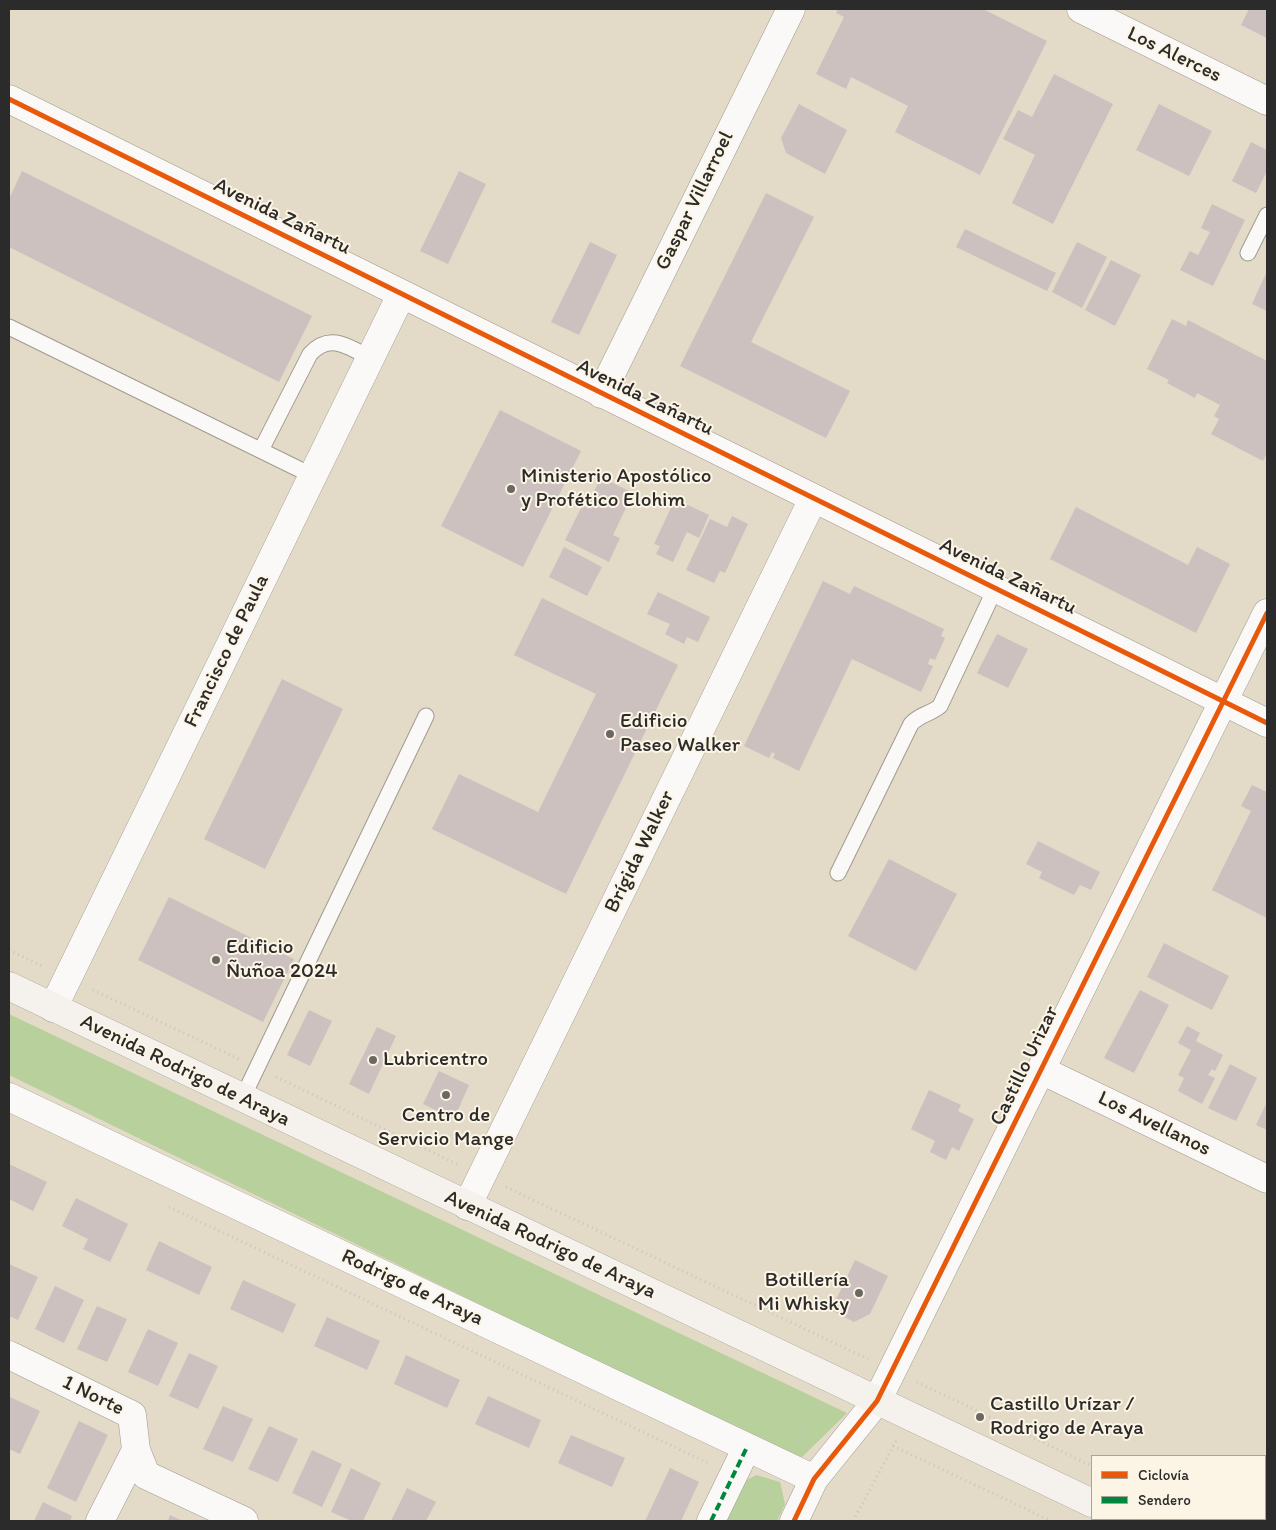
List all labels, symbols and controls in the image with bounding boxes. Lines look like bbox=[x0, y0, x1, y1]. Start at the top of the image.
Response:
street label: Los Alerces bbox=[1123, 21, 1225, 89]
street label: Gaspar Villarroel bbox=[650, 127, 740, 275]
street label: Avenida Zañartu bbox=[209, 173, 355, 261]
street label: Avenida Zañartu bbox=[572, 354, 718, 442]
place label: Ministerio Apostólico y Profético Elohim bbox=[521, 464, 711, 514]
marker: Ministerio Apostólico y Profético Elohim bbox=[505, 483, 517, 495]
street label: Avenida Zañartu bbox=[935, 533, 1081, 621]
street label: Francisco de Paula bbox=[179, 570, 275, 732]
place label: Edificio Paseo Walker bbox=[620, 709, 740, 759]
marker: Edificio Paseo Walker bbox=[604, 728, 616, 740]
street label: Brígida Walker bbox=[600, 787, 680, 917]
place label: Edificio Ñuñoa 2024 bbox=[226, 935, 338, 985]
marker: Edificio Ñuñoa 2024 bbox=[210, 954, 222, 966]
street label: Castillo Urizar bbox=[985, 1002, 1065, 1130]
street label: Avenida Rodrigo de Araya bbox=[76, 1009, 294, 1133]
place label: Lubricentro bbox=[383, 1047, 488, 1073]
marker: Lubricentro bbox=[367, 1054, 379, 1066]
street label: Los Avellanos bbox=[1093, 1086, 1215, 1162]
marker: Centro de Servicio Mange bbox=[440, 1089, 452, 1101]
place label: Centro de Servicio Mange bbox=[378, 1103, 514, 1153]
street label: Avenida Rodrigo de Araya bbox=[440, 1185, 660, 1305]
street label: Rodrigo de Araya bbox=[337, 1244, 487, 1332]
place label: Botillería Mi Whisky bbox=[758, 1268, 849, 1318]
marker: Botillería Mi Whisky bbox=[853, 1287, 865, 1299]
street label: 1 Norte bbox=[58, 1370, 128, 1422]
place label: Castillo Urízar / Rodrigo de Araya bbox=[990, 1392, 1143, 1442]
marker: Castillo Urízar / Rodrigo de Araya bbox=[974, 1411, 986, 1423]
legend bbox=[1091, 1455, 1266, 1520]
text: Ciclovía bbox=[1138, 1466, 1189, 1484]
text: Sendero bbox=[1138, 1491, 1191, 1509]

